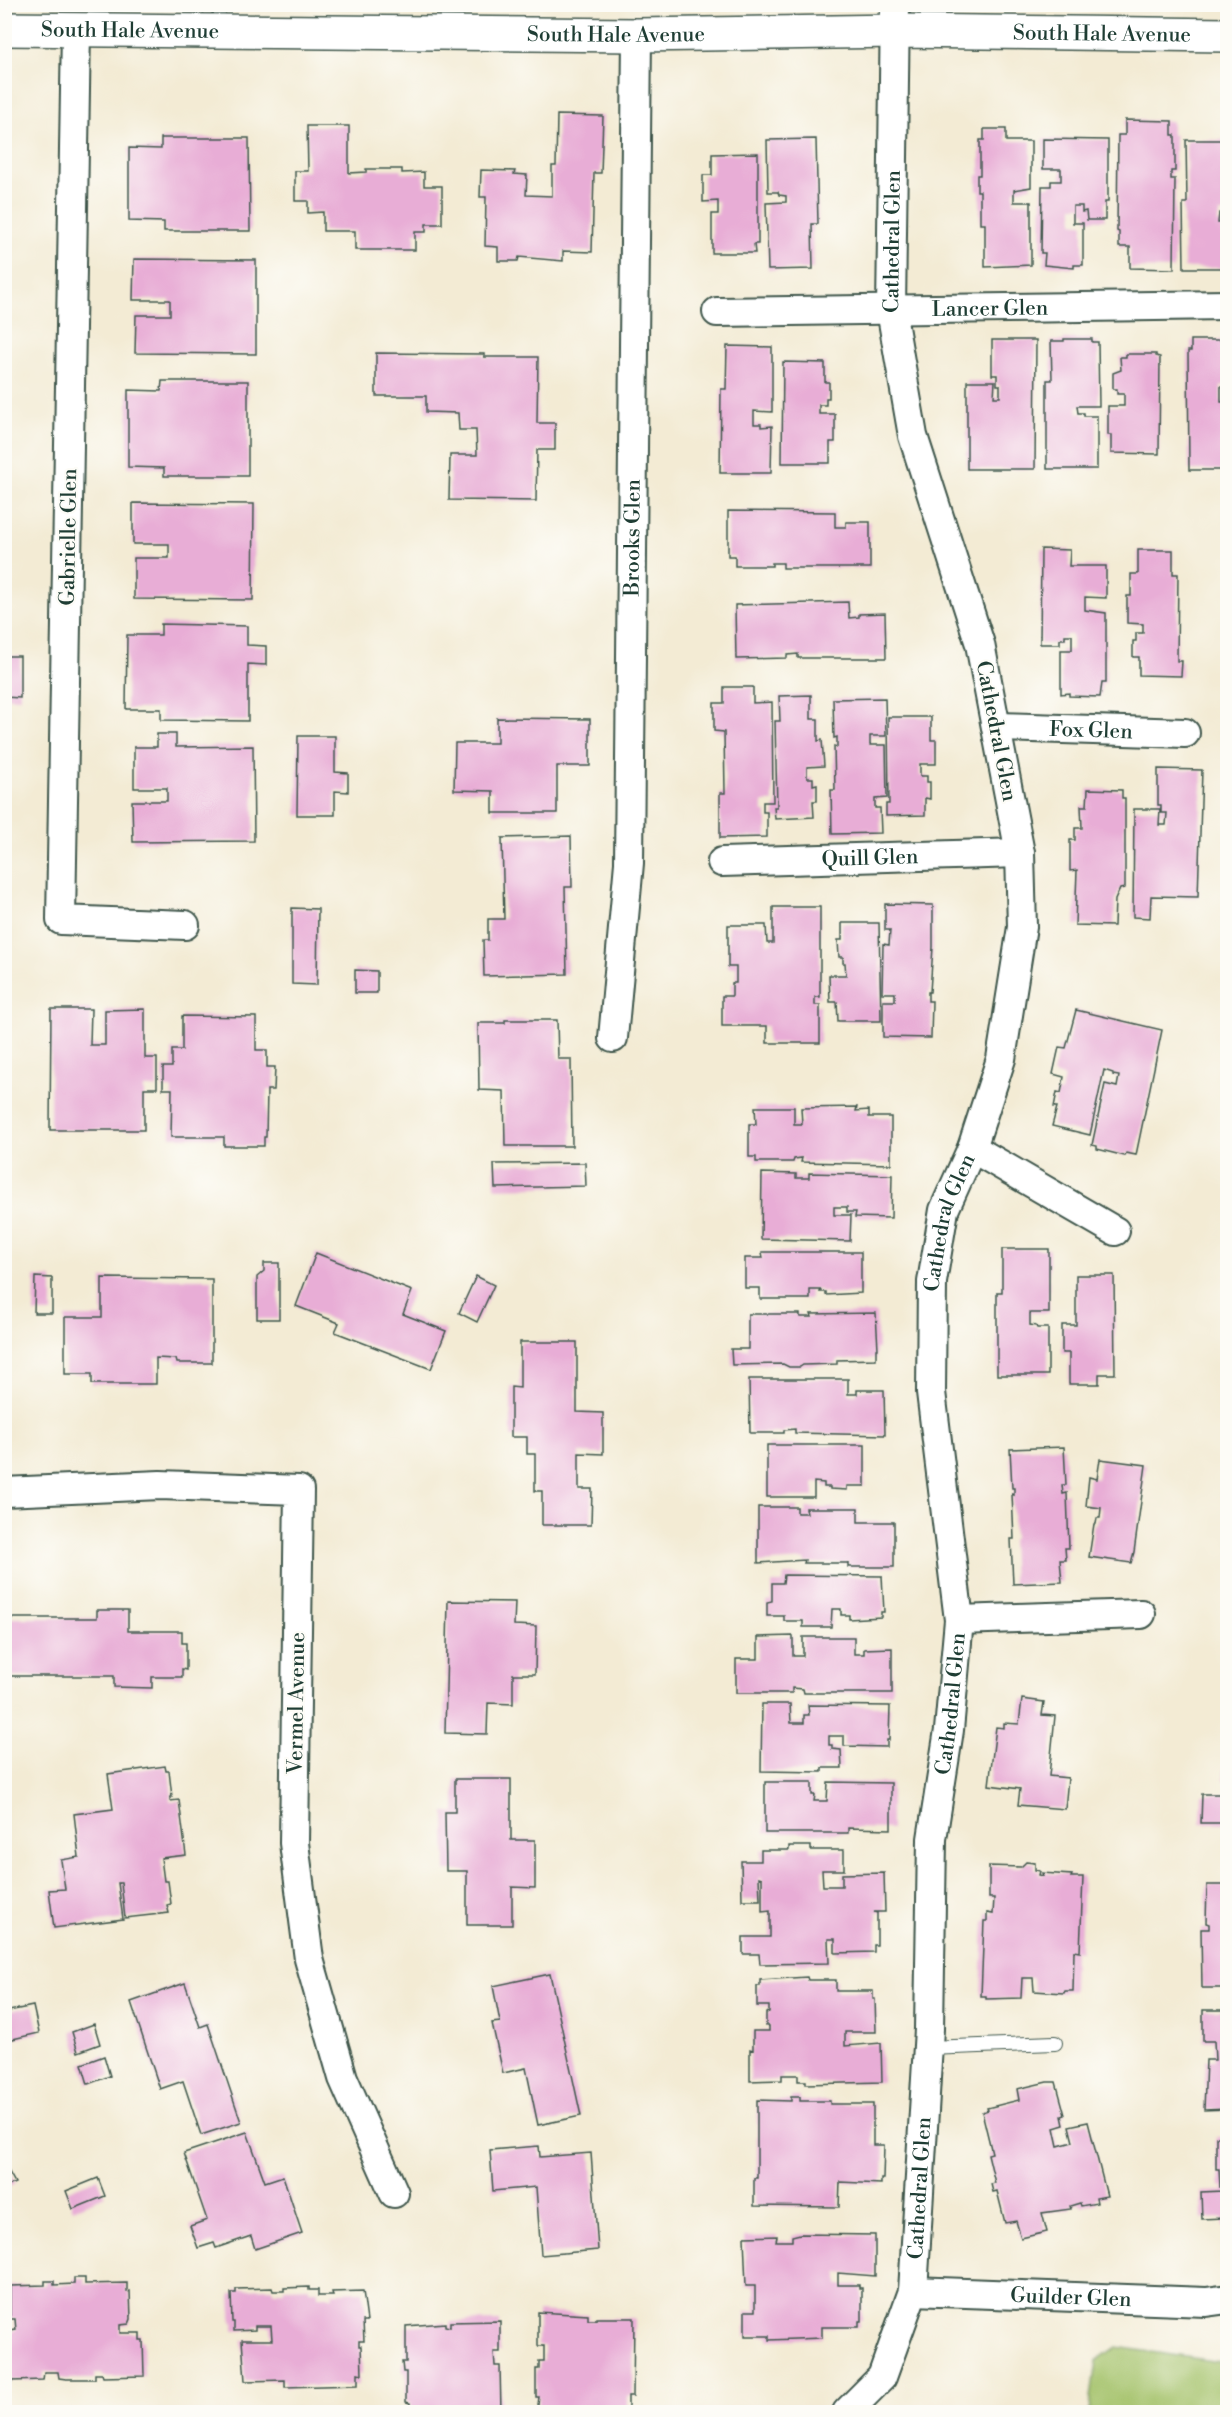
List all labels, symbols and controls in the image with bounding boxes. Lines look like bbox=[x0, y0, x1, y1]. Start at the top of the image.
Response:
street label: South Hale Avenue bbox=[41, 17, 219, 45]
street label: South Hale Avenue bbox=[1013, 20, 1191, 49]
street label: South Hale Avenue bbox=[527, 22, 705, 49]
street label: Cathedral Glen bbox=[879, 169, 907, 313]
street label: Lancer Glen bbox=[932, 295, 1049, 323]
street label: Gabrielle Glen bbox=[55, 468, 83, 606]
street label: Brooks Glen bbox=[620, 478, 647, 598]
street label: Cathedral Glen bbox=[970, 659, 1022, 804]
street label: Fox Glen bbox=[1049, 717, 1134, 745]
street label: Quill Glen bbox=[821, 844, 919, 873]
street label: Cathedral Glen bbox=[920, 1149, 982, 1291]
street label: Cathedral Glen bbox=[930, 1631, 972, 1777]
street label: Vermel Avenue bbox=[283, 1632, 311, 1775]
street label: Cathedral Glen bbox=[903, 2116, 938, 2260]
street label: Guilder Glen bbox=[1010, 2283, 1132, 2313]

